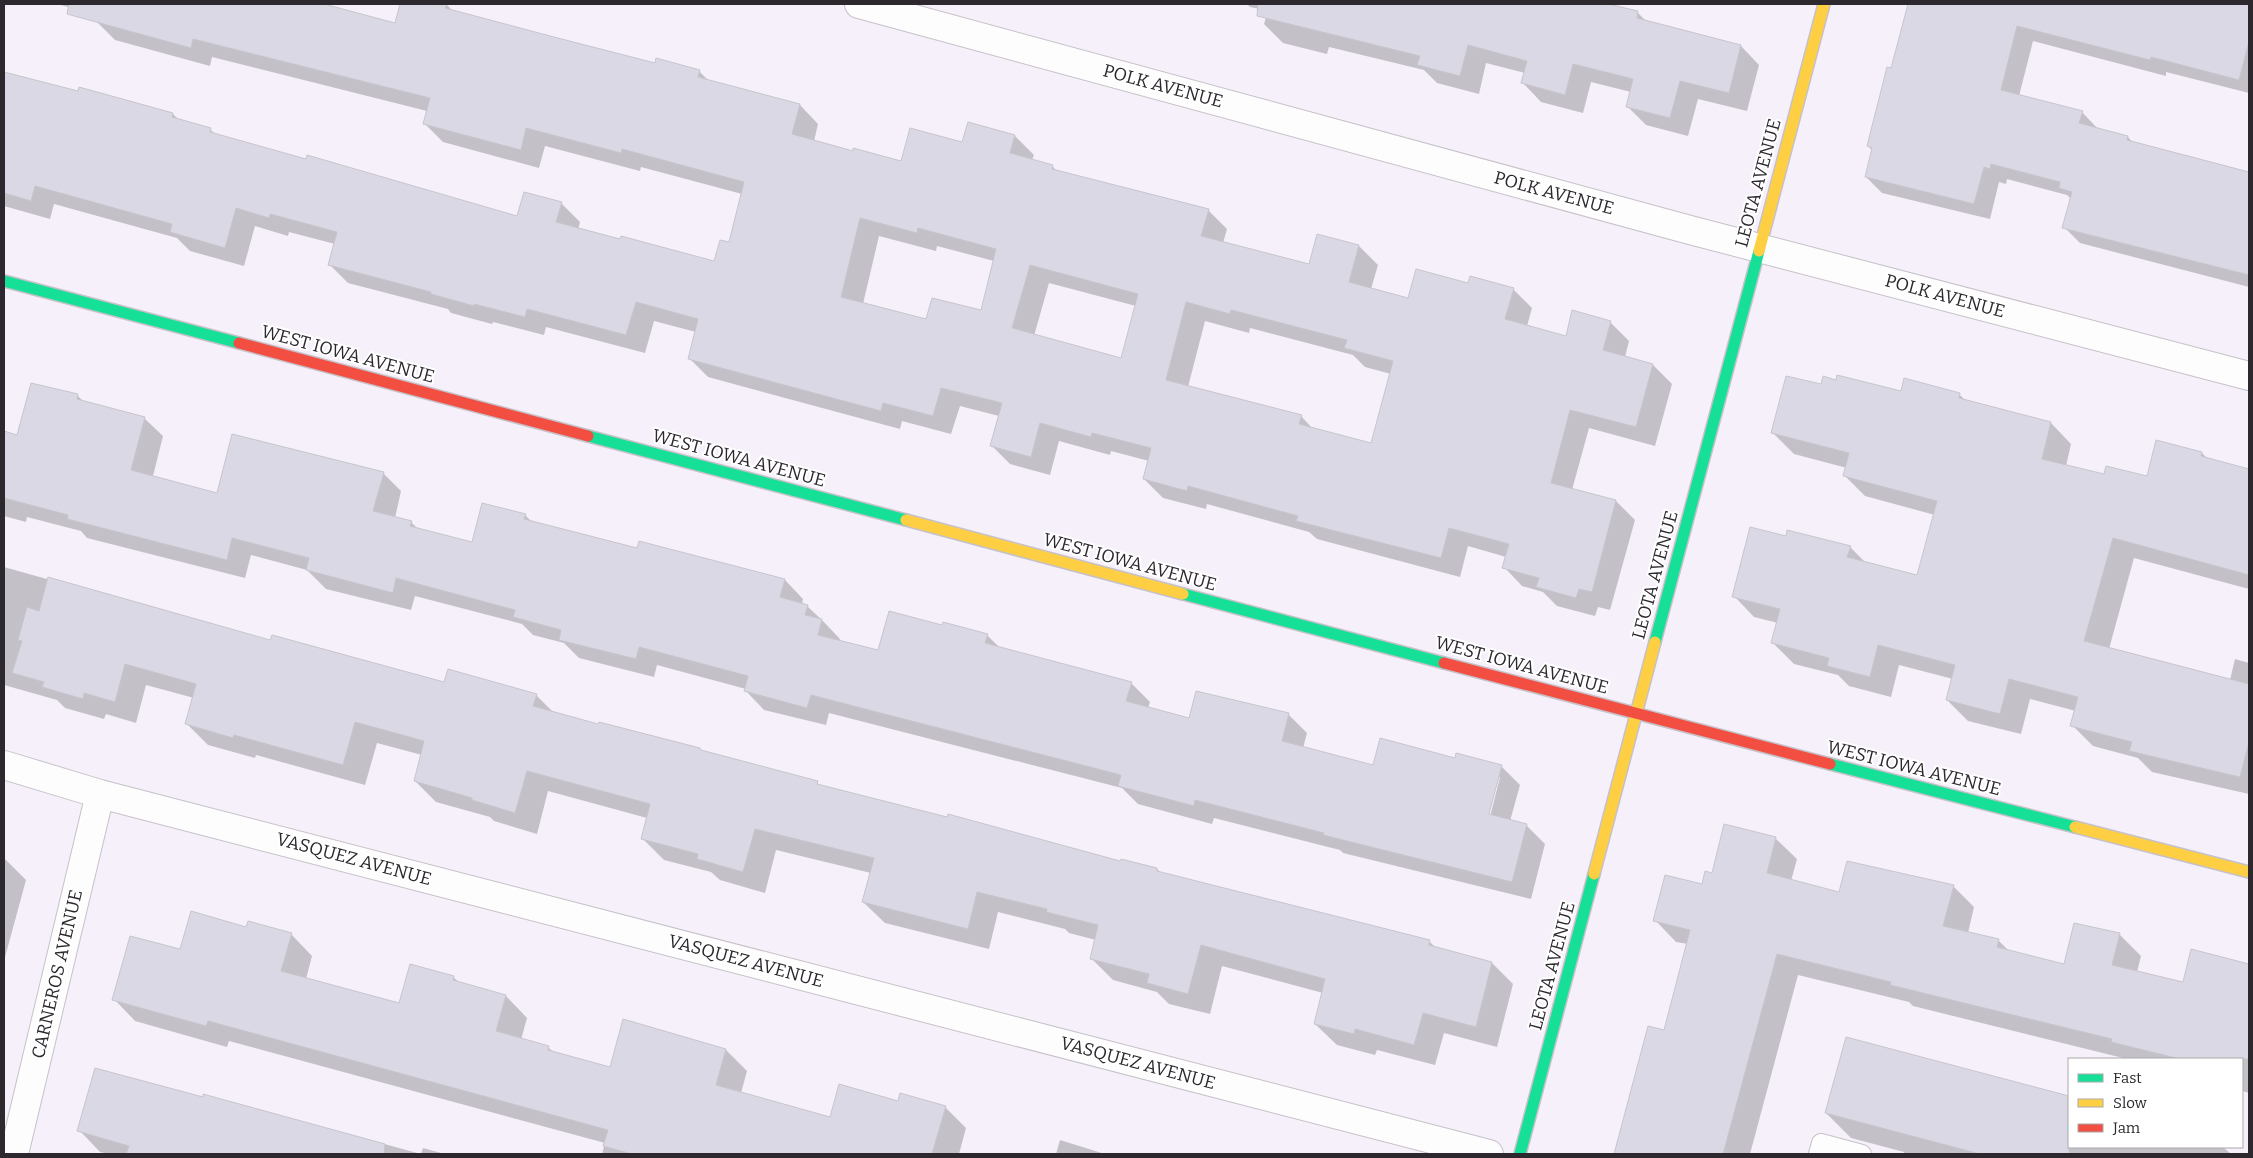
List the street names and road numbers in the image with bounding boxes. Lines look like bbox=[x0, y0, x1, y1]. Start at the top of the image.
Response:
street label: POLK AVENUE bbox=[1101, 59, 1225, 113]
street label: LEOTA AVENUE bbox=[1730, 116, 1786, 250]
street label: POLK AVENUE bbox=[1492, 166, 1616, 220]
street label: POLK AVENUE bbox=[1883, 269, 2007, 323]
street label: WEST IOWA AVENUE bbox=[259, 320, 437, 388]
street label: WEST IOWA AVENUE bbox=[650, 424, 828, 492]
street label: LEOTA AVENUE bbox=[1627, 508, 1683, 642]
street label: WEST IOWA AVENUE bbox=[1041, 528, 1219, 596]
street label: WEST IOWA AVENUE bbox=[1433, 631, 1611, 699]
street label: WEST IOWA AVENUE bbox=[1825, 736, 2003, 800]
street label: VASQUEZ AVENUE bbox=[274, 828, 434, 890]
street label: CARNEROS AVENUE bbox=[27, 887, 87, 1061]
street label: LEOTA AVENUE bbox=[1524, 899, 1580, 1033]
street label: VASQUEZ AVENUE bbox=[666, 930, 826, 992]
street label: VASQUEZ AVENUE bbox=[1058, 1032, 1218, 1094]

